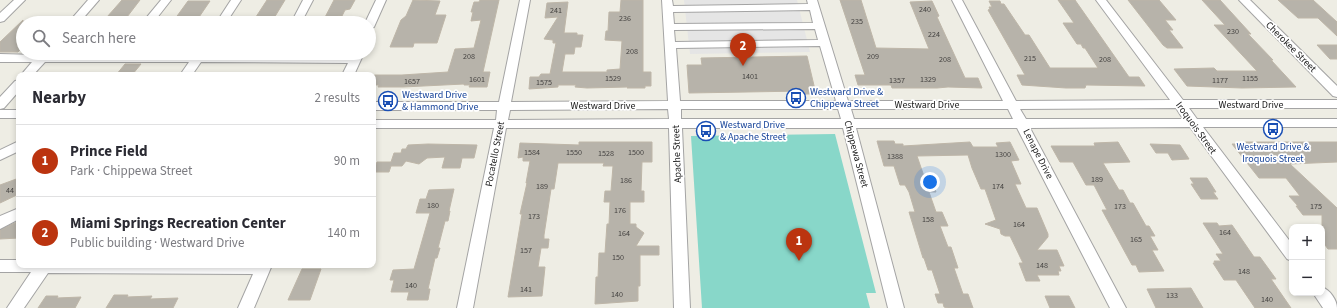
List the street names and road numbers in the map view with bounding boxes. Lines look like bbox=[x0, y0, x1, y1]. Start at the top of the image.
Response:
street label: Cherokee Street bbox=[1262, 18, 1320, 76]
street label: Westward Drive bbox=[895, 98, 959, 112]
street label: Westward Drive bbox=[1219, 98, 1283, 112]
street label: Westward Drive bbox=[571, 99, 635, 113]
street label: Iroquois Street bbox=[1172, 99, 1220, 158]
street label: Chippewa Street bbox=[840, 119, 872, 190]
street label: Pocatello Street bbox=[482, 120, 508, 188]
street label: Apache Street bbox=[669, 124, 685, 183]
street label: Lenape Drive bbox=[1019, 127, 1057, 181]

